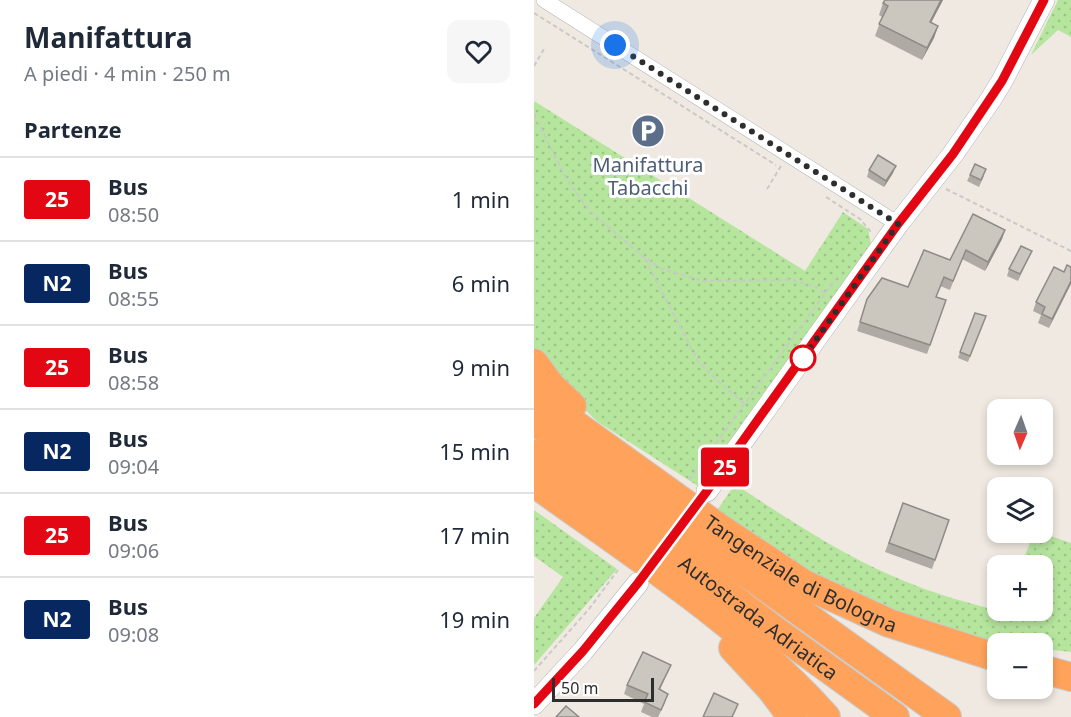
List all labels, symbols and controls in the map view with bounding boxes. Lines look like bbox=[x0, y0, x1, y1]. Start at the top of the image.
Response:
text: Manifattura bbox=[24, 18, 193, 56]
button: heart bbox=[447, 20, 510, 83]
your location bbox=[600, 30, 630, 60]
text: A piedi · 4 min · 250 m bbox=[24, 60, 231, 87]
parking icon: Manifattura Tabacchi bbox=[630, 113, 666, 149]
text: Partenze bbox=[24, 114, 122, 144]
place label: Manifattura Tabacchi bbox=[593, 151, 703, 201]
text: Bus bbox=[108, 171, 148, 201]
text: 1 min bbox=[452, 184, 510, 214]
text: 25 bbox=[45, 185, 69, 213]
text: 08:50 bbox=[108, 201, 159, 228]
text: Bus bbox=[108, 255, 148, 285]
text: 6 min bbox=[452, 268, 510, 298]
text: N2 bbox=[42, 269, 72, 297]
text: 08:55 bbox=[108, 285, 159, 312]
text: Bus bbox=[108, 339, 148, 369]
unlabelled marker bbox=[790, 345, 816, 371]
text: 9 min bbox=[452, 352, 510, 382]
text: 25 bbox=[45, 353, 69, 381]
text: 08:58 bbox=[108, 369, 159, 396]
north arrow bbox=[987, 399, 1053, 465]
map controls bbox=[987, 399, 1053, 699]
text: Bus bbox=[108, 423, 148, 453]
text: 15 min bbox=[439, 436, 510, 466]
text: N2 bbox=[42, 437, 72, 465]
line badge: 25 bbox=[698, 448, 752, 486]
text: 09:04 bbox=[108, 453, 159, 480]
text: 25 bbox=[713, 453, 737, 481]
button: layers bbox=[987, 477, 1053, 543]
text: Bus bbox=[108, 507, 148, 537]
street label: Tangenziale di Bologna bbox=[699, 508, 900, 638]
text: 17 min bbox=[439, 520, 510, 550]
text: 25 bbox=[45, 521, 69, 549]
text: 09:06 bbox=[108, 537, 159, 564]
street label: Autostrada Adriatica bbox=[674, 549, 844, 685]
button: + bbox=[987, 555, 1053, 621]
text: Bus bbox=[108, 591, 148, 621]
text: 19 min bbox=[439, 604, 510, 634]
text: N2 bbox=[42, 605, 72, 633]
text: 09:08 bbox=[108, 621, 159, 648]
button: − bbox=[987, 633, 1053, 699]
scale bar bbox=[552, 675, 654, 702]
text: 50 m bbox=[561, 677, 598, 699]

